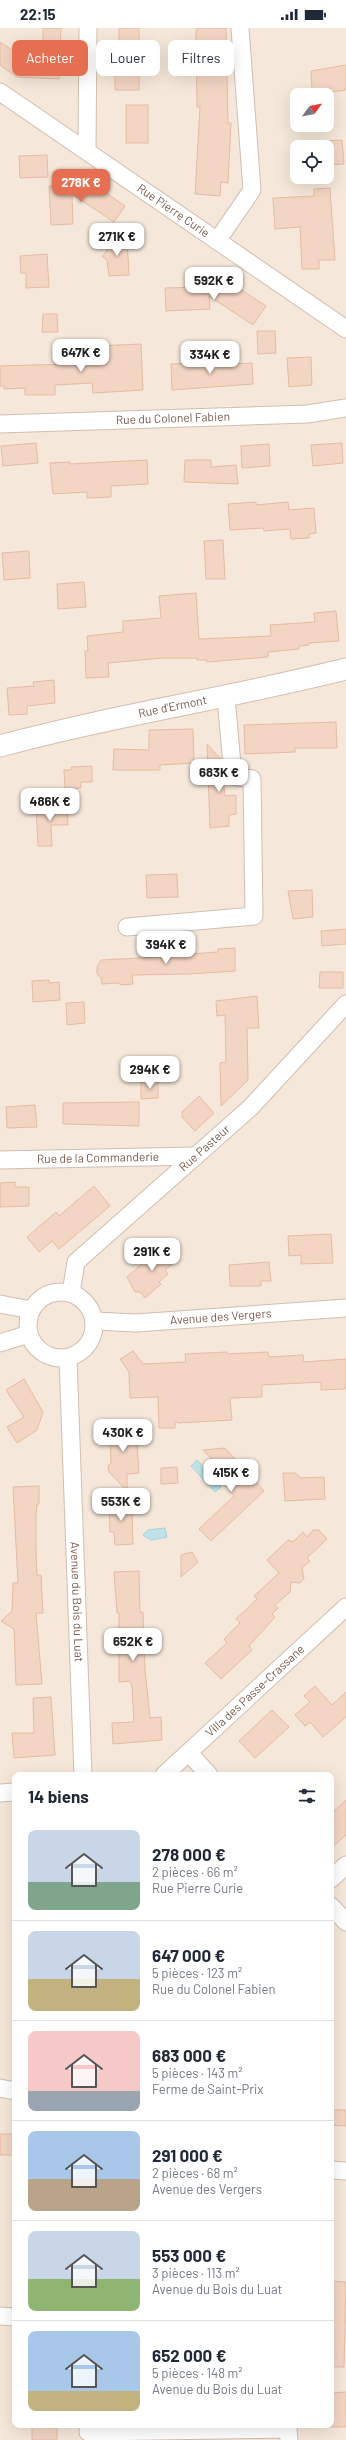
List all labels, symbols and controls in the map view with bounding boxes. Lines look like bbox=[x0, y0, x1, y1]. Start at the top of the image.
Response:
text: 22:15 bbox=[20, 5, 56, 23]
chip: Acheter bbox=[12, 40, 88, 76]
chip: Louer bbox=[96, 40, 160, 76]
chip: Filtres bbox=[168, 40, 234, 76]
north arrow bbox=[290, 88, 334, 132]
map controls bbox=[290, 88, 334, 184]
button: locate bbox=[290, 140, 334, 184]
pin: 278K € bbox=[48, 169, 114, 203]
text: 278K € bbox=[61, 174, 101, 190]
street label: Rue Pierre Curie bbox=[135, 180, 213, 239]
pin: 271K € bbox=[84, 223, 150, 257]
text: 271K € bbox=[98, 228, 136, 244]
pin: 592K € bbox=[181, 267, 247, 301]
text: 592K € bbox=[194, 272, 234, 288]
pin: 647K € bbox=[48, 339, 114, 373]
pin: 334K € bbox=[177, 341, 243, 375]
text: 647K € bbox=[61, 344, 101, 360]
text: 334K € bbox=[190, 346, 230, 362]
street label: Rue du Colonel Fabien bbox=[116, 409, 230, 426]
street label: Rue d'Ermont bbox=[137, 692, 208, 720]
pin: 683K € bbox=[186, 759, 252, 793]
text: 683K € bbox=[199, 764, 239, 780]
pin: 486K € bbox=[17, 788, 83, 822]
text: 486K € bbox=[30, 793, 70, 809]
pin: 394K € bbox=[133, 931, 199, 965]
text: 394K € bbox=[146, 936, 186, 952]
pin: 294K € bbox=[117, 1056, 183, 1090]
text: 294K € bbox=[129, 1061, 171, 1077]
street label: Rue Pasteur bbox=[176, 1121, 232, 1174]
street label: Rue de la Commanderie bbox=[37, 1149, 159, 1165]
pin: 291K € bbox=[119, 1238, 185, 1272]
text: 291K € bbox=[133, 1243, 171, 1259]
street label: Avenue des Vergers bbox=[169, 1305, 272, 1327]
pin: 430K € bbox=[90, 1419, 156, 1453]
text: 430K € bbox=[102, 1424, 144, 1440]
pin: 415K € bbox=[198, 1459, 264, 1493]
text: 415K € bbox=[212, 1464, 250, 1480]
pin: 553K € bbox=[88, 1488, 154, 1522]
text: 553K € bbox=[101, 1493, 141, 1509]
street label: Avenue du Bois du Luat bbox=[69, 1541, 87, 1662]
pin: 652K € bbox=[100, 1628, 166, 1662]
text: 652K € bbox=[113, 1633, 153, 1649]
street label: Villa des Passe-Crassane bbox=[202, 1641, 307, 1739]
icon: filters bbox=[296, 1785, 318, 1807]
text: 14 biens bbox=[28, 1786, 89, 1806]
text: 278 000 € bbox=[152, 1844, 226, 1864]
icon: home bbox=[60, 1846, 108, 1894]
text: 2 pièces · 66 m² bbox=[152, 1864, 238, 1880]
text: Rue Pierre Curie bbox=[152, 1880, 243, 1896]
text: 647 000 € bbox=[152, 1945, 225, 1965]
icon: home bbox=[60, 1947, 108, 1995]
text: 5 pièces · 123 m² bbox=[152, 1965, 242, 1981]
text: Rue du Colonel Fabien bbox=[152, 1981, 276, 1997]
text: 683 000 € bbox=[152, 2045, 226, 2065]
icon: home bbox=[60, 2047, 108, 2095]
text: 5 pièces · 143 m² bbox=[152, 2065, 242, 2081]
text: Ferme de Saint-Prix bbox=[152, 2081, 263, 2097]
text: 291 000 € bbox=[152, 2145, 223, 2165]
icon: home bbox=[60, 2147, 108, 2195]
text: 2 pièces · 68 m² bbox=[152, 2165, 238, 2181]
text: Avenue des Vergers bbox=[152, 2181, 262, 2197]
text: 553 000 € bbox=[152, 2245, 226, 2265]
icon: home bbox=[60, 2247, 108, 2295]
text: 3 pièces · 113 m² bbox=[152, 2265, 240, 2281]
text: Avenue du Bois du Luat bbox=[152, 2281, 282, 2297]
text: 652 000 € bbox=[152, 2345, 226, 2365]
icon: home bbox=[60, 2347, 108, 2395]
text: 5 pièces · 148 m² bbox=[152, 2365, 243, 2381]
text: Avenue du Bois du Luat bbox=[152, 2381, 282, 2397]

